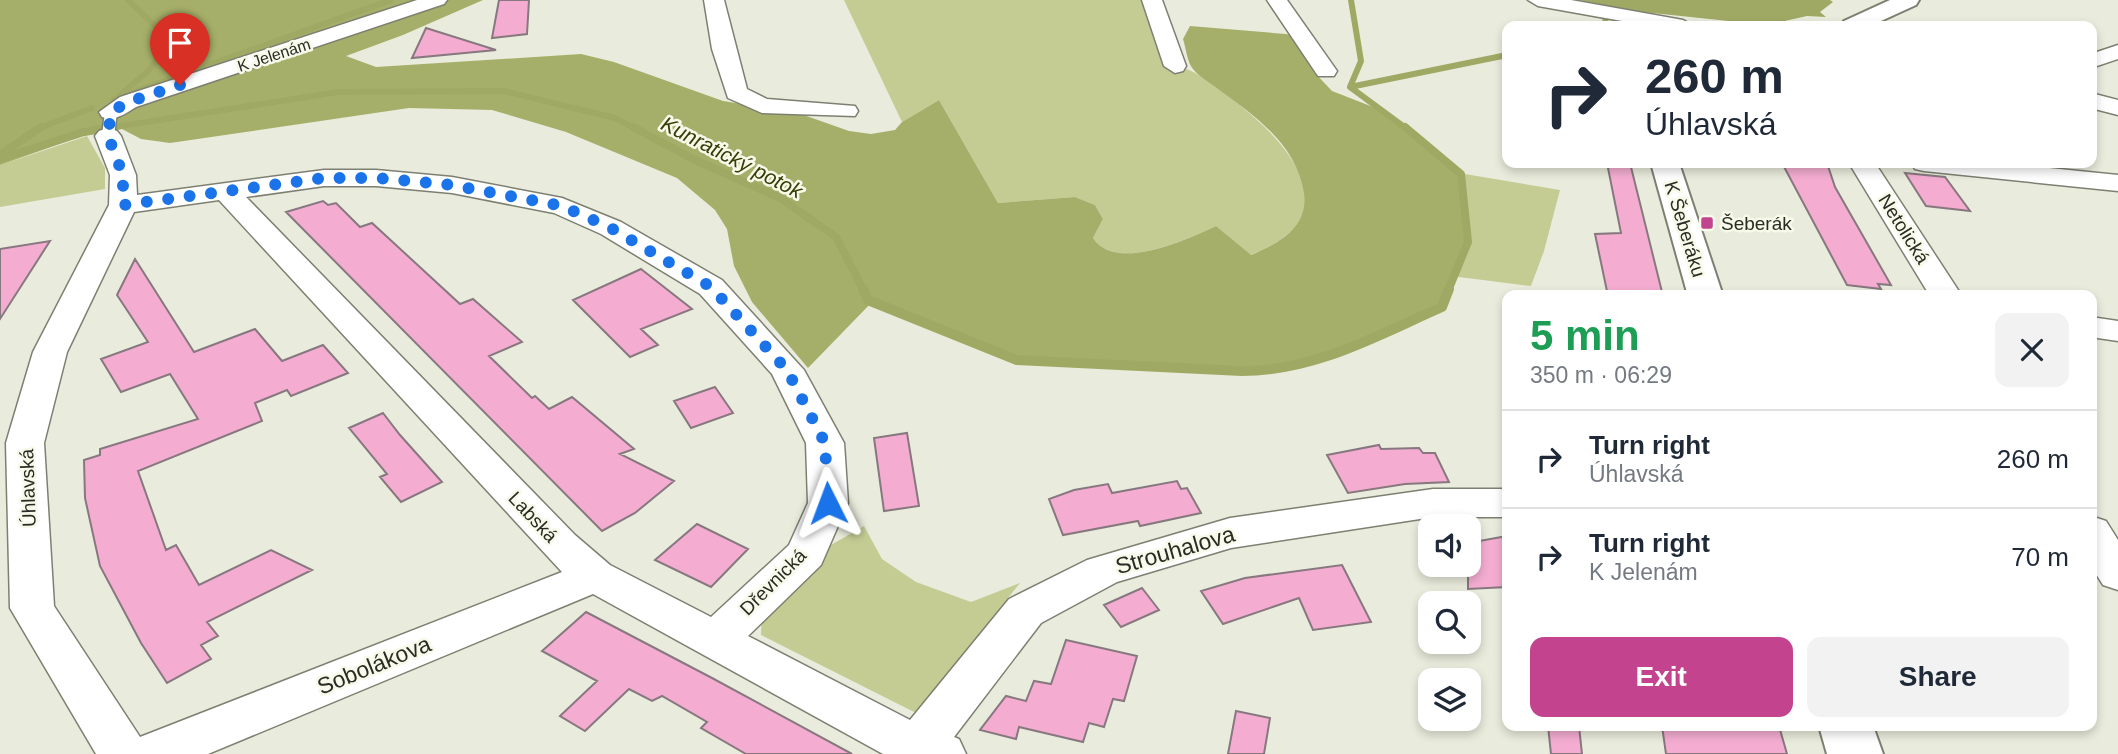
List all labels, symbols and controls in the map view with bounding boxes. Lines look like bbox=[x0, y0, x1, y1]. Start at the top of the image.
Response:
pin bbox=[150, 13, 210, 85]
icon: arrive bbox=[161, 24, 199, 62]
street label: K Jelenám bbox=[235, 35, 313, 75]
icon: right bbox=[1530, 49, 1621, 140]
text: 260 m bbox=[1645, 49, 1784, 103]
text: Úhlavská bbox=[1645, 106, 1777, 142]
water label: Kunratický potok bbox=[658, 112, 808, 203]
street label: K Šeberáku bbox=[1660, 178, 1710, 280]
street label: Netolická bbox=[1874, 190, 1934, 268]
place label: Šeberák bbox=[1721, 213, 1792, 234]
marker: Šeberák bbox=[1699, 215, 1715, 231]
text: 5 min bbox=[1530, 312, 1640, 359]
button: close bbox=[1995, 313, 2069, 387]
text: 350 m · 06:29 bbox=[1530, 362, 1672, 388]
text: Turn right bbox=[1589, 430, 1710, 460]
icon: right bbox=[1530, 440, 1568, 478]
text: 260 m bbox=[1997, 444, 2069, 474]
street label: Úhlavská bbox=[16, 448, 40, 527]
text: Úhlavská bbox=[1589, 461, 1684, 487]
position arrow bbox=[791, 466, 865, 540]
street label: Labská bbox=[504, 487, 562, 547]
map controls bbox=[1418, 514, 1481, 731]
button: sound bbox=[1418, 514, 1481, 577]
street label: Strouhalova bbox=[1112, 521, 1238, 579]
text: Turn right bbox=[1589, 528, 1710, 558]
icon: right bbox=[1530, 538, 1568, 576]
text: 70 m bbox=[2011, 542, 2069, 572]
street label: Dřevnická bbox=[736, 544, 811, 619]
text: K Jelenám bbox=[1589, 559, 1698, 585]
button: search bbox=[1418, 591, 1481, 654]
street label: Sobolákova bbox=[313, 630, 435, 700]
button: Exit bbox=[1530, 637, 1793, 717]
button: Share bbox=[1807, 637, 2069, 717]
button: layers bbox=[1418, 668, 1481, 731]

